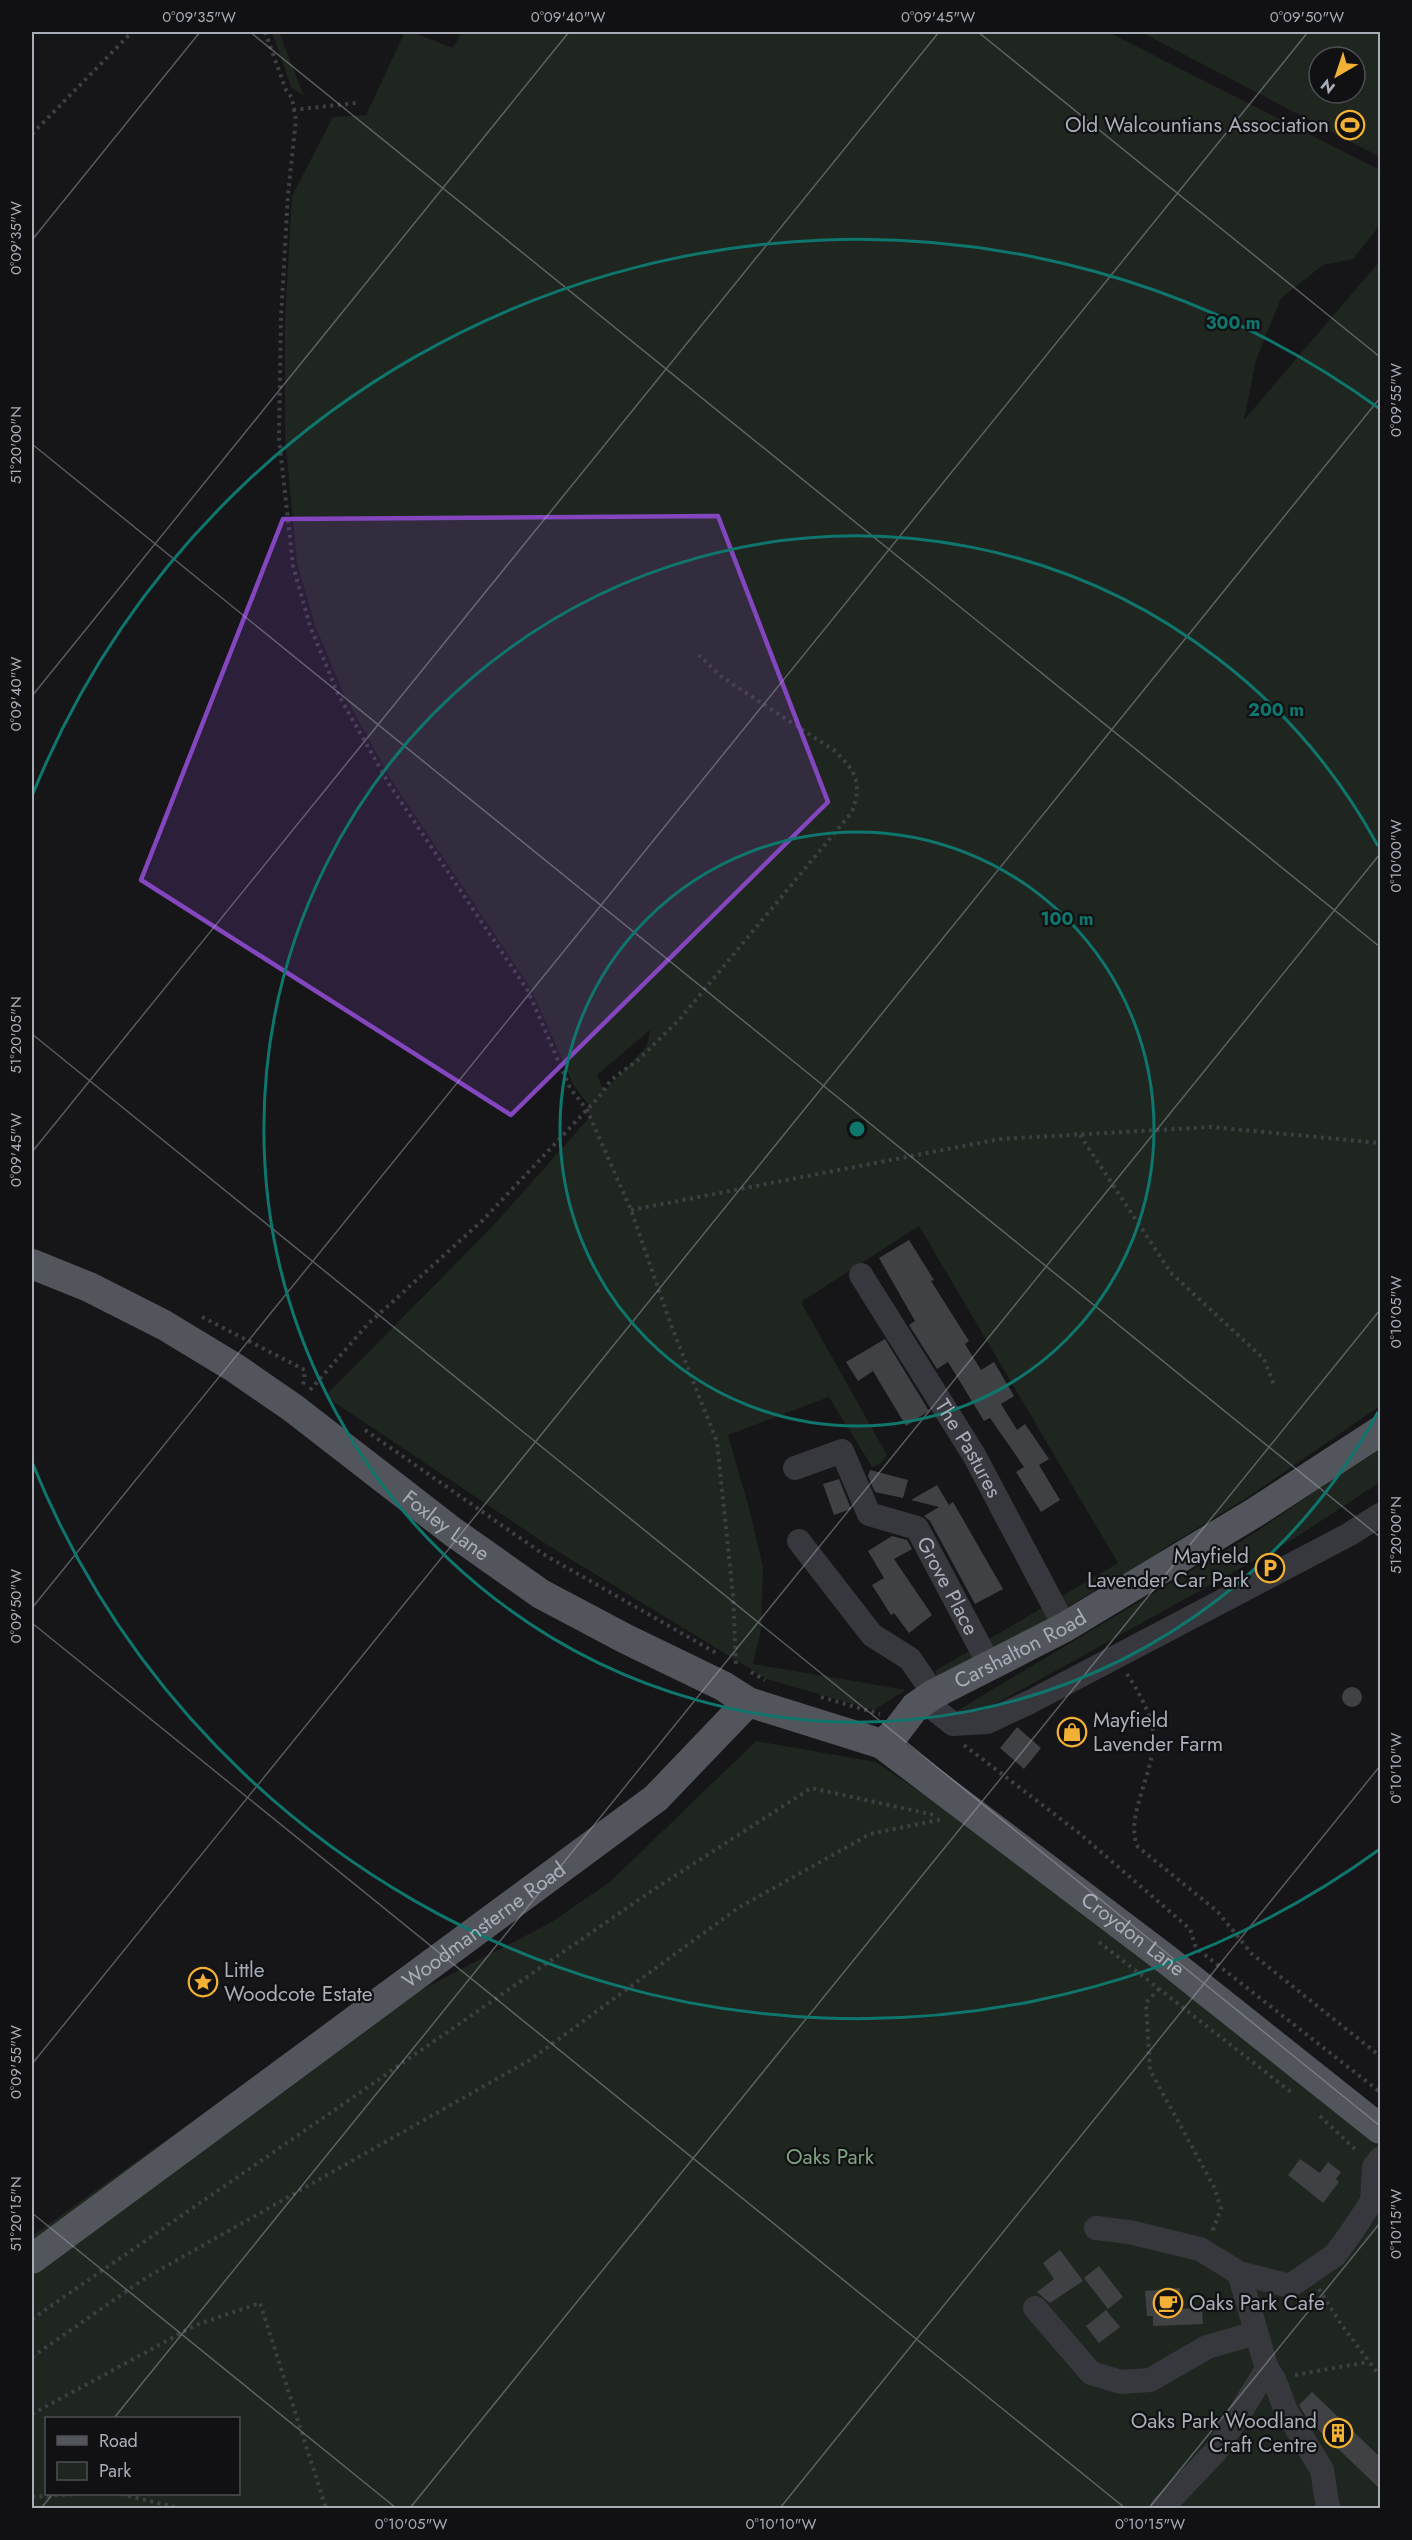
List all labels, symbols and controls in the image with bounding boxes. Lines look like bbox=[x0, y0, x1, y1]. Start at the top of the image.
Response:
text: 0°09'35"W bbox=[162, 6, 236, 28]
text: 0°09'40"W bbox=[531, 6, 605, 28]
text: 0°09'45"W bbox=[901, 6, 975, 28]
text: 0°09'50"W bbox=[1270, 6, 1344, 28]
north arrow bbox=[1307, 45, 1367, 105]
text: N bbox=[1316, 73, 1340, 99]
sports icon: Old Walcountians Association bbox=[1334, 109, 1366, 141]
place label: Old Walcountians Association bbox=[1065, 110, 1329, 140]
text: 0°09'35"W bbox=[5, 201, 27, 275]
text: 300 m bbox=[1205, 310, 1261, 336]
text: 0°09'55"W bbox=[1385, 363, 1407, 437]
text: 51°20'00"N bbox=[5, 406, 27, 484]
text: 0°09'40"W bbox=[5, 657, 27, 731]
text: 200 m bbox=[1248, 697, 1304, 723]
text: 0°10'00"W bbox=[1385, 819, 1407, 893]
text: 100 m bbox=[1040, 906, 1094, 932]
text: 51°20'05"N bbox=[5, 996, 27, 1074]
text: 0°09'45"W bbox=[5, 1113, 27, 1187]
centre of rings bbox=[847, 1119, 867, 1139]
text: 0°10'05"W bbox=[1385, 1276, 1407, 1348]
street label: The Pastures bbox=[928, 1393, 1009, 1503]
street label: Foxley Lane bbox=[396, 1483, 496, 1568]
text: 51°20'00"N bbox=[1385, 1496, 1407, 1574]
street label: Grove Place bbox=[909, 1531, 986, 1641]
place label: Mayfield Lavender Car Park bbox=[1087, 1541, 1250, 1595]
parking icon: Mayfield Lavender Car Park bbox=[1254, 1552, 1286, 1584]
text: 0°09'50"W bbox=[5, 1569, 27, 1643]
street label: Carshalton Road bbox=[949, 1602, 1092, 1696]
place label: Mayfield Lavender Farm bbox=[1093, 1705, 1223, 1759]
shop icon: Mayfield Lavender Farm bbox=[1056, 1716, 1088, 1748]
text: 0°10'10"W bbox=[1385, 1732, 1407, 1803]
street label: Woodmansterne Road bbox=[396, 1855, 572, 1996]
street label: Croydon Lane bbox=[1075, 1885, 1192, 1984]
place label: Little Woodcote Estate bbox=[224, 1955, 373, 2009]
place icon: Little Woodcote Estate bbox=[187, 1966, 219, 1998]
text: 0°09'55"W bbox=[5, 2025, 27, 2099]
park label: Oaks Park bbox=[786, 2142, 875, 2172]
text: 51°20'15"N bbox=[5, 2176, 27, 2252]
text: 0°10'15"W bbox=[1385, 2189, 1407, 2259]
cafe icon: Oaks Park Cafe bbox=[1152, 2287, 1184, 2319]
place label: Oaks Park Cafe bbox=[1189, 2288, 1325, 2318]
place label: Oaks Park Woodland Craft Centre bbox=[1131, 2406, 1317, 2460]
legend bbox=[45, 2417, 240, 2495]
building icon: Oaks Park Woodland Craft Centre bbox=[1322, 2417, 1354, 2449]
text: Road bbox=[99, 2428, 138, 2454]
text: Park bbox=[99, 2458, 131, 2484]
text: 0°10'05"W bbox=[375, 2513, 447, 2535]
text: 0°10'10"W bbox=[746, 2513, 817, 2535]
text: 0°10'15"W bbox=[1115, 2513, 1185, 2535]

